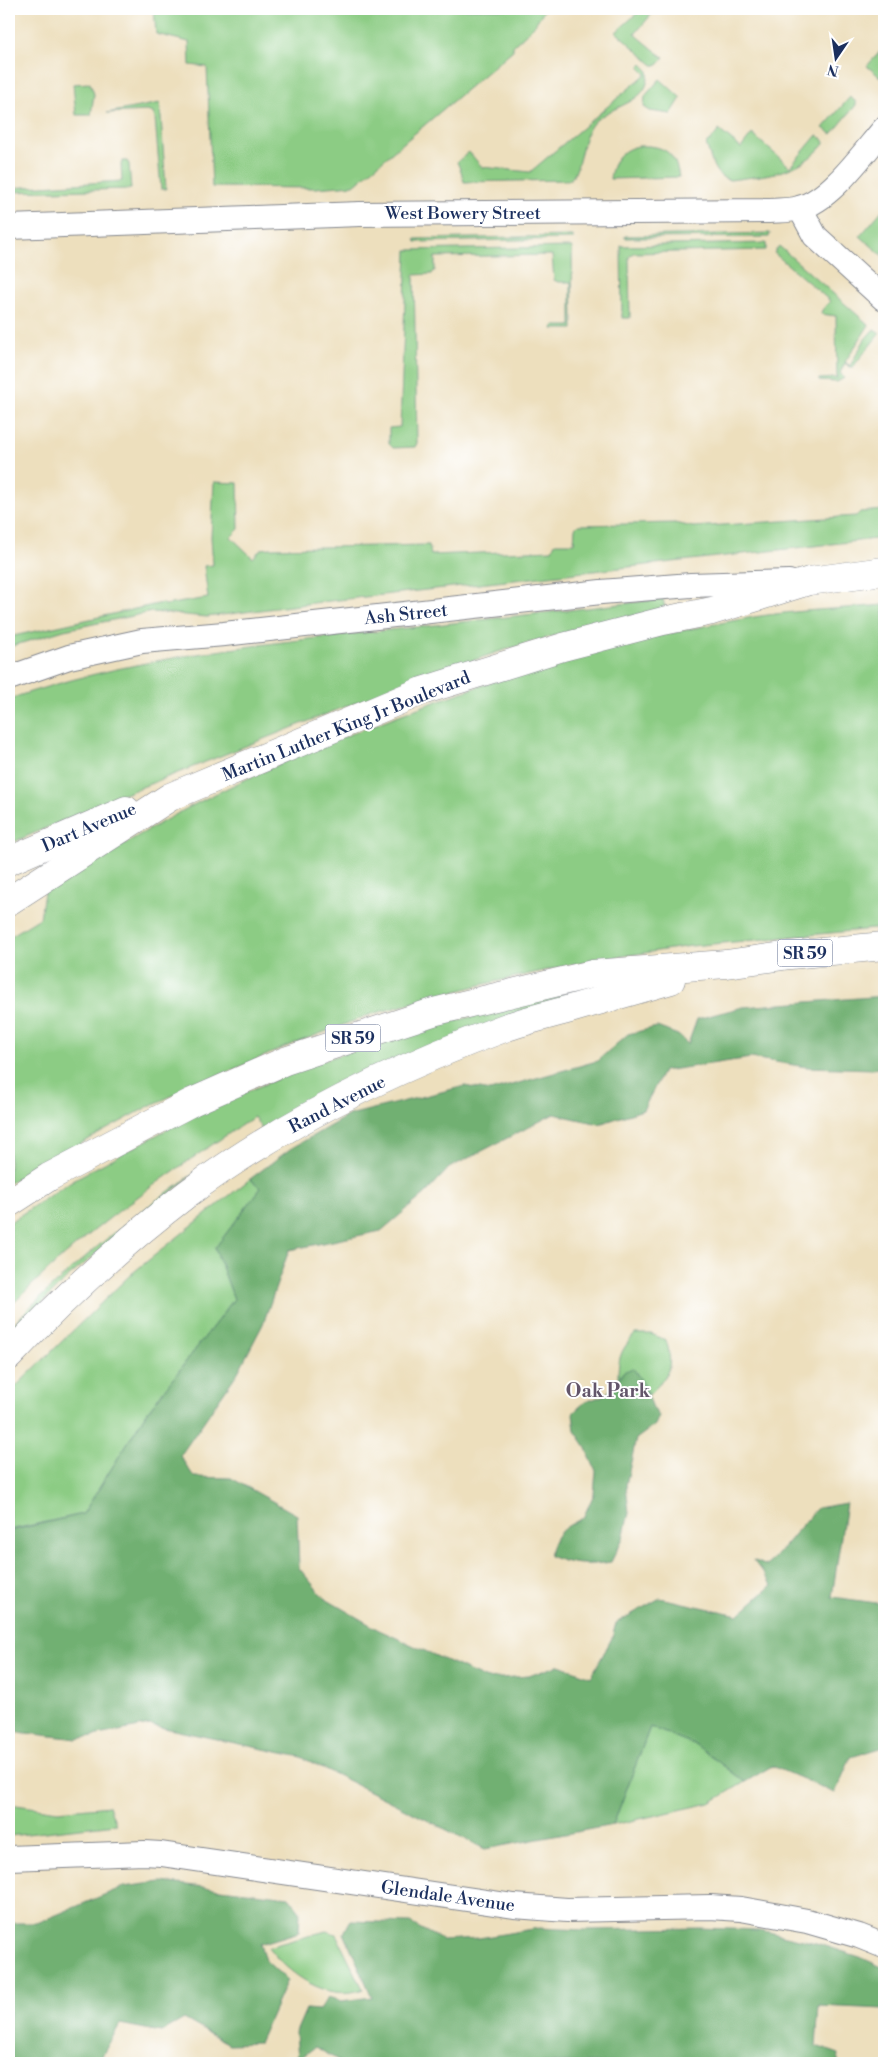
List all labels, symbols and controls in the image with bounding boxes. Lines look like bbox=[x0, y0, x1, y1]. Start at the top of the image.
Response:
north arrow bbox=[810, 32, 860, 82]
text: N bbox=[826, 60, 841, 80]
street label: West Bowery Street bbox=[384, 202, 542, 225]
street label: Ash Street bbox=[362, 599, 449, 630]
street label: Martin Luther King Jr Boulevard bbox=[219, 666, 474, 787]
street label: Dart Avenue bbox=[38, 797, 140, 858]
road number: SR 59 bbox=[778, 940, 832, 966]
road number: SR 59 bbox=[326, 1024, 380, 1052]
street label: Rand Avenue bbox=[285, 1070, 390, 1139]
district label: Oak Park bbox=[566, 1379, 650, 1403]
street label: Glendale Avenue bbox=[379, 1876, 516, 1917]

